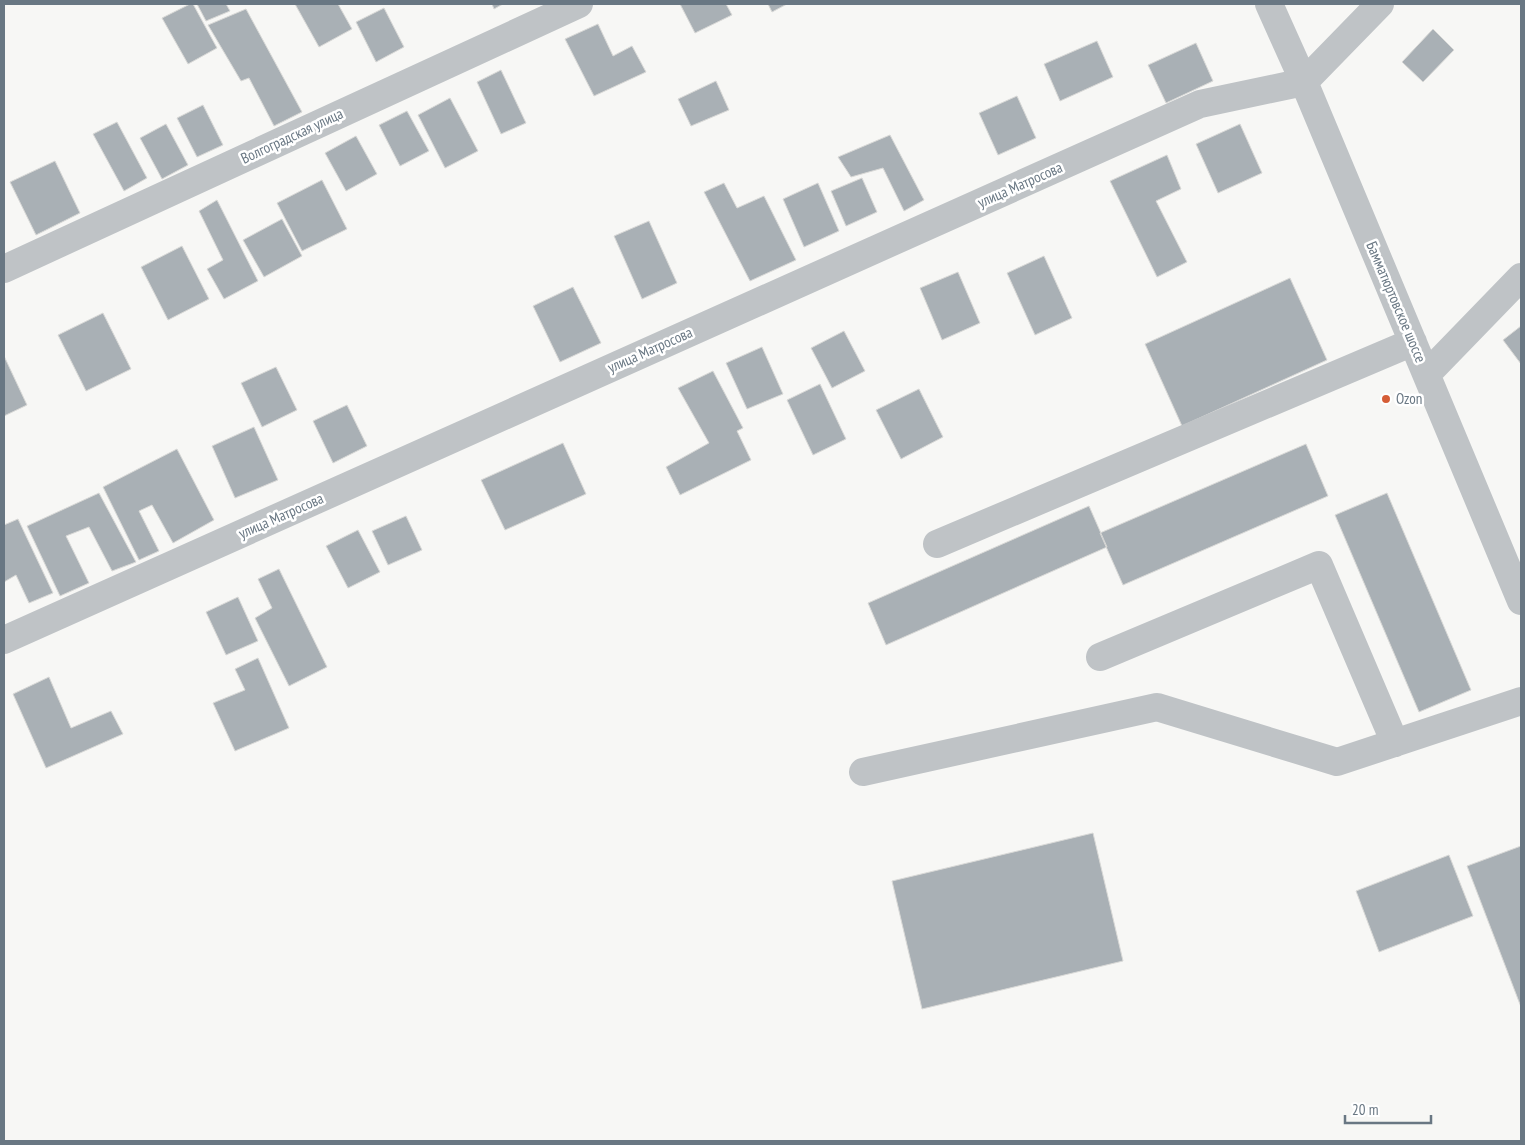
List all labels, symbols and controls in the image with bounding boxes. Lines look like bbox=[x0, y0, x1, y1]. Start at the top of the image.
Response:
street label: Волгоградская улица bbox=[238, 104, 346, 168]
street label: улица Матросова bbox=[974, 157, 1065, 212]
street label: Бамматюртовское шоссе bbox=[1362, 238, 1431, 365]
street label: улица Матросова bbox=[604, 322, 695, 377]
place label: Ozon bbox=[1396, 389, 1422, 408]
marker: Ozon bbox=[1380, 393, 1392, 405]
street label: улица Матросова bbox=[235, 488, 326, 543]
scale bar bbox=[1345, 1092, 1431, 1124]
text: 20 m bbox=[1352, 1100, 1378, 1119]

